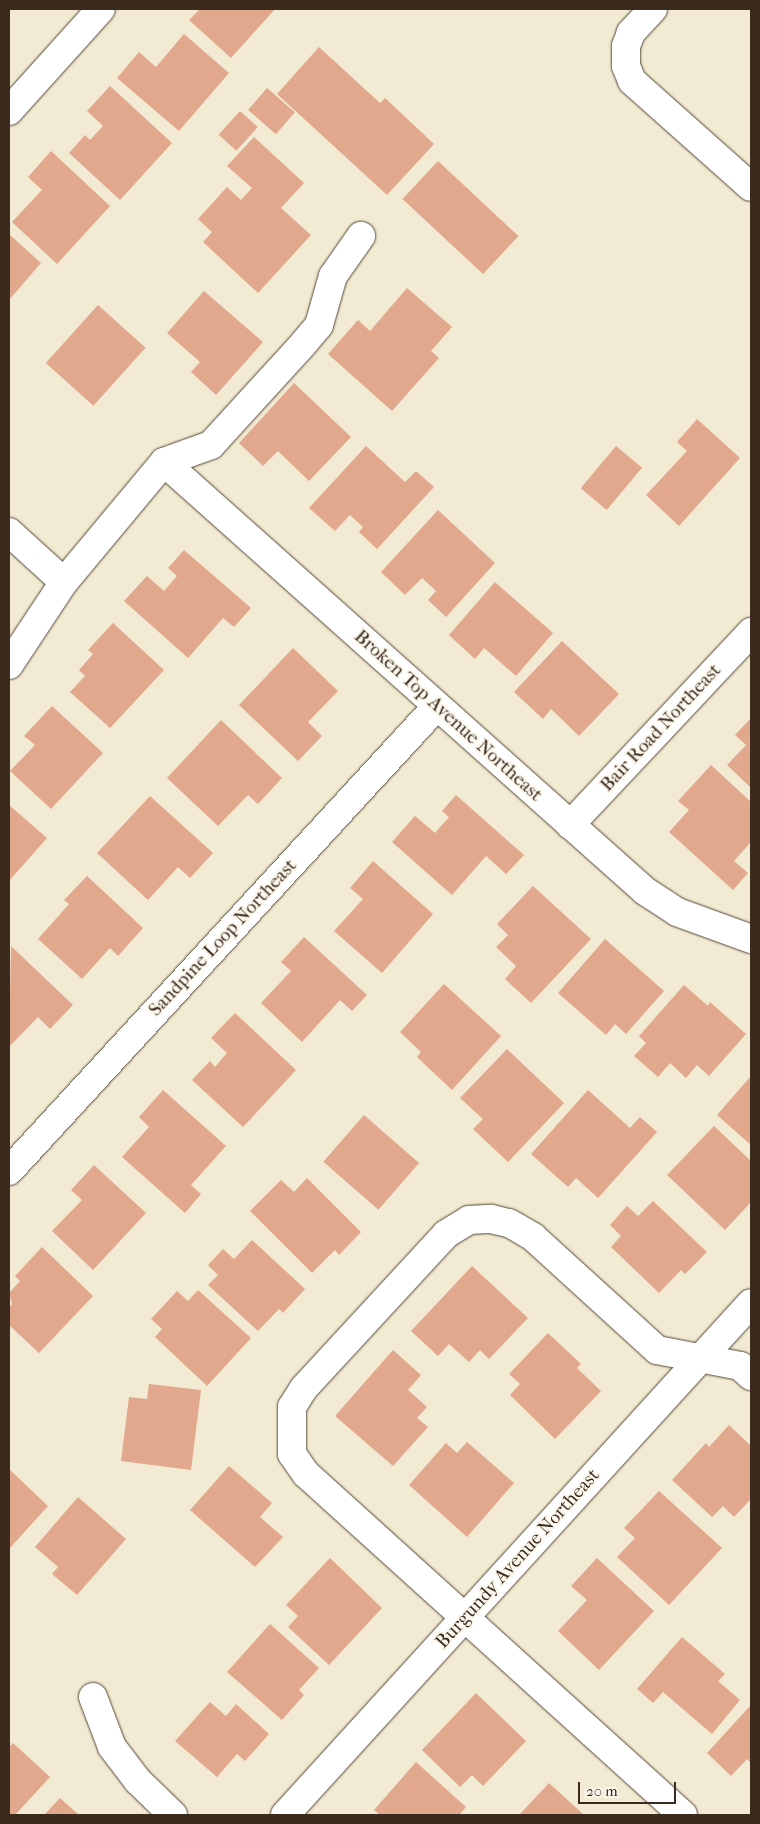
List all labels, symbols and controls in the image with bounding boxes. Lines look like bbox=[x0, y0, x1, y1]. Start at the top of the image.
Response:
street label: Broken Top Avenue Northeast bbox=[349, 625, 547, 807]
street label: Bair Road Northeast bbox=[596, 659, 726, 797]
street label: Sandpine Loop Northeast bbox=[144, 855, 302, 1021]
street label: Burgundy Avenue Northeast bbox=[431, 1464, 605, 1654]
scale bar bbox=[580, 1772, 678, 1804]
text: 20 m bbox=[586, 1782, 618, 1800]

